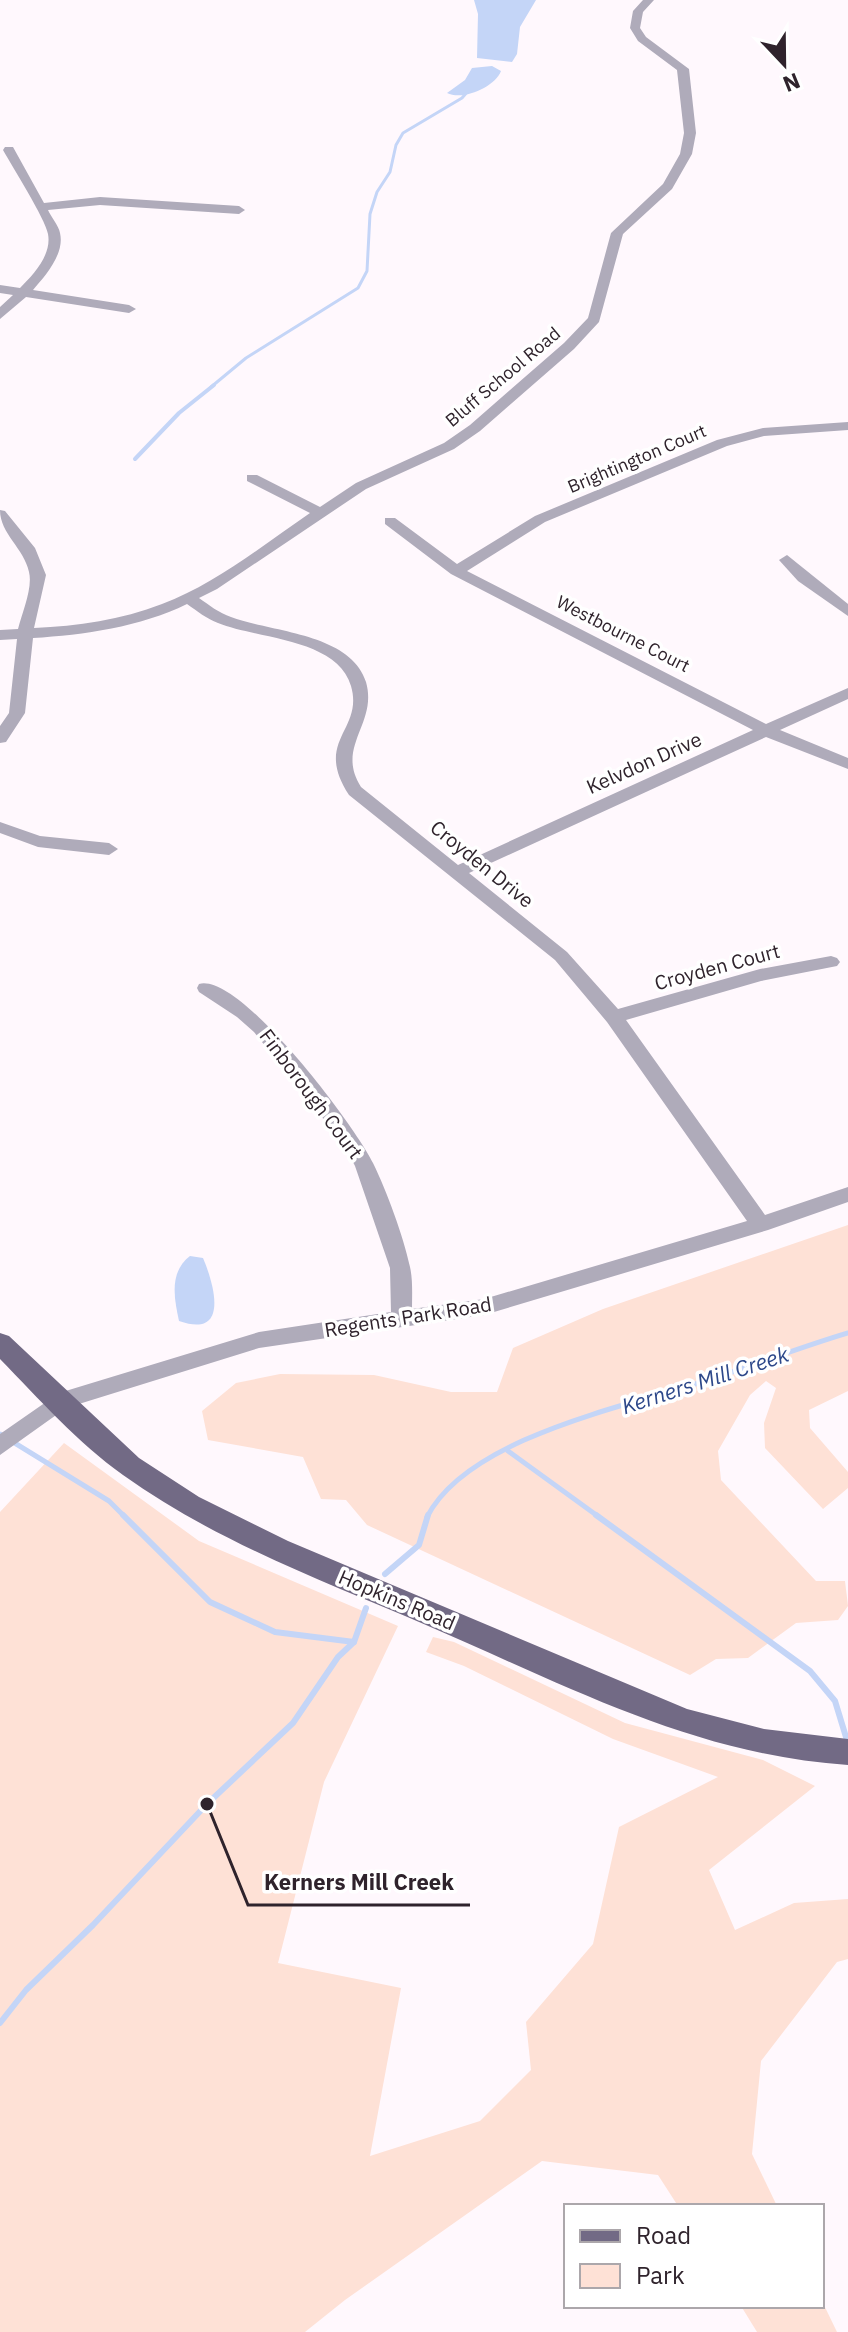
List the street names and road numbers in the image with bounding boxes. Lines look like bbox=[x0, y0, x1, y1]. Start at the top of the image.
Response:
street label: Bluff School Road bbox=[440, 322, 565, 431]
street label: Brightington Court bbox=[564, 419, 710, 498]
street label: Westbourne Court bbox=[553, 590, 694, 677]
street label: Kelvdon Drive bbox=[582, 725, 706, 800]
street label: Croyden Drive bbox=[425, 814, 540, 914]
street label: Croyden Court bbox=[651, 937, 783, 996]
street label: Finborough Court bbox=[254, 1023, 369, 1164]
street label: Regents Park Road bbox=[322, 1290, 493, 1343]
street label: Hopkins Road bbox=[335, 1563, 460, 1636]

